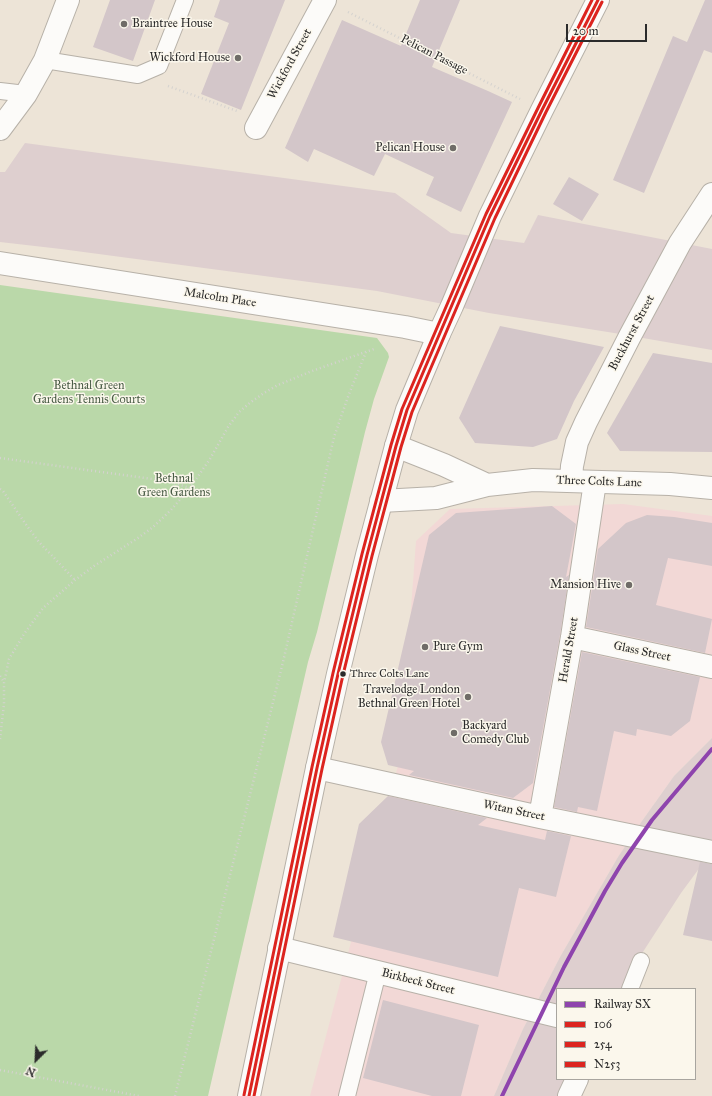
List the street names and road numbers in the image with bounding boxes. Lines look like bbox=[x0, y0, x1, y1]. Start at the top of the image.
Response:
street label: Wickford Street bbox=[265, 26, 315, 102]
street label: Pelican Passage bbox=[398, 32, 470, 78]
street label: Malcolm Place bbox=[183, 285, 257, 311]
street label: Buckhurst Street bbox=[606, 293, 658, 373]
street label: Three Colts Lane bbox=[556, 473, 642, 491]
street label: Herald Street bbox=[556, 616, 582, 684]
street label: Glass Street bbox=[612, 639, 672, 665]
street label: Witan Street bbox=[482, 797, 546, 825]
street label: Birkbeck Street bbox=[380, 966, 456, 998]

